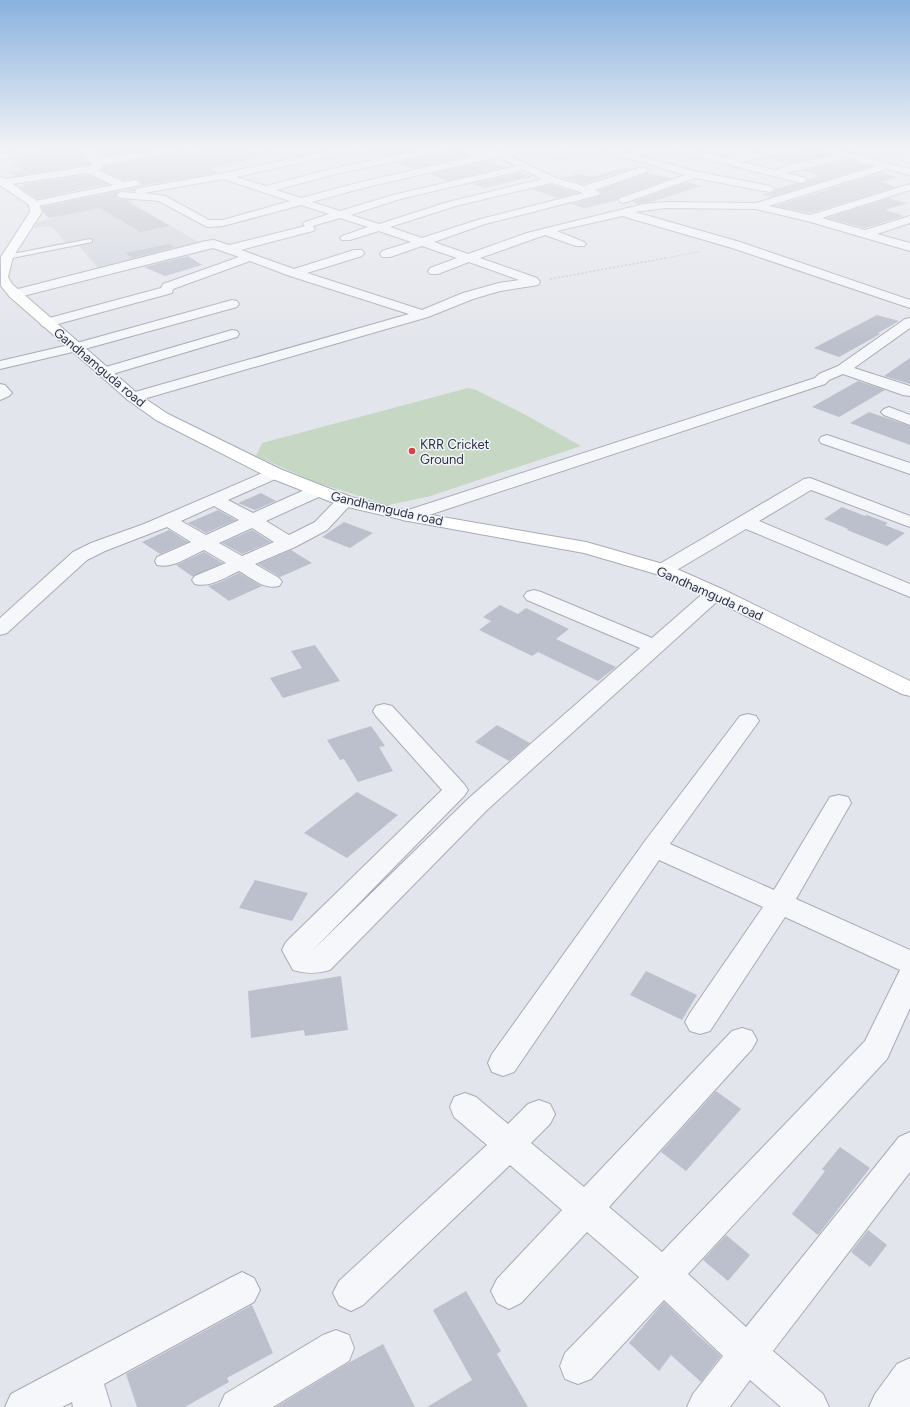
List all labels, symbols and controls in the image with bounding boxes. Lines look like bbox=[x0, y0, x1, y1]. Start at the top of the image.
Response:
street label: Gandhamguda road bbox=[51, 325, 148, 410]
place label: KRR Cricket Ground bbox=[420, 437, 489, 467]
marker: KRR Cricket Ground bbox=[407, 446, 417, 456]
street label: Gandhamguda road bbox=[329, 488, 445, 529]
street label: Gandhamguda road bbox=[654, 563, 765, 624]

